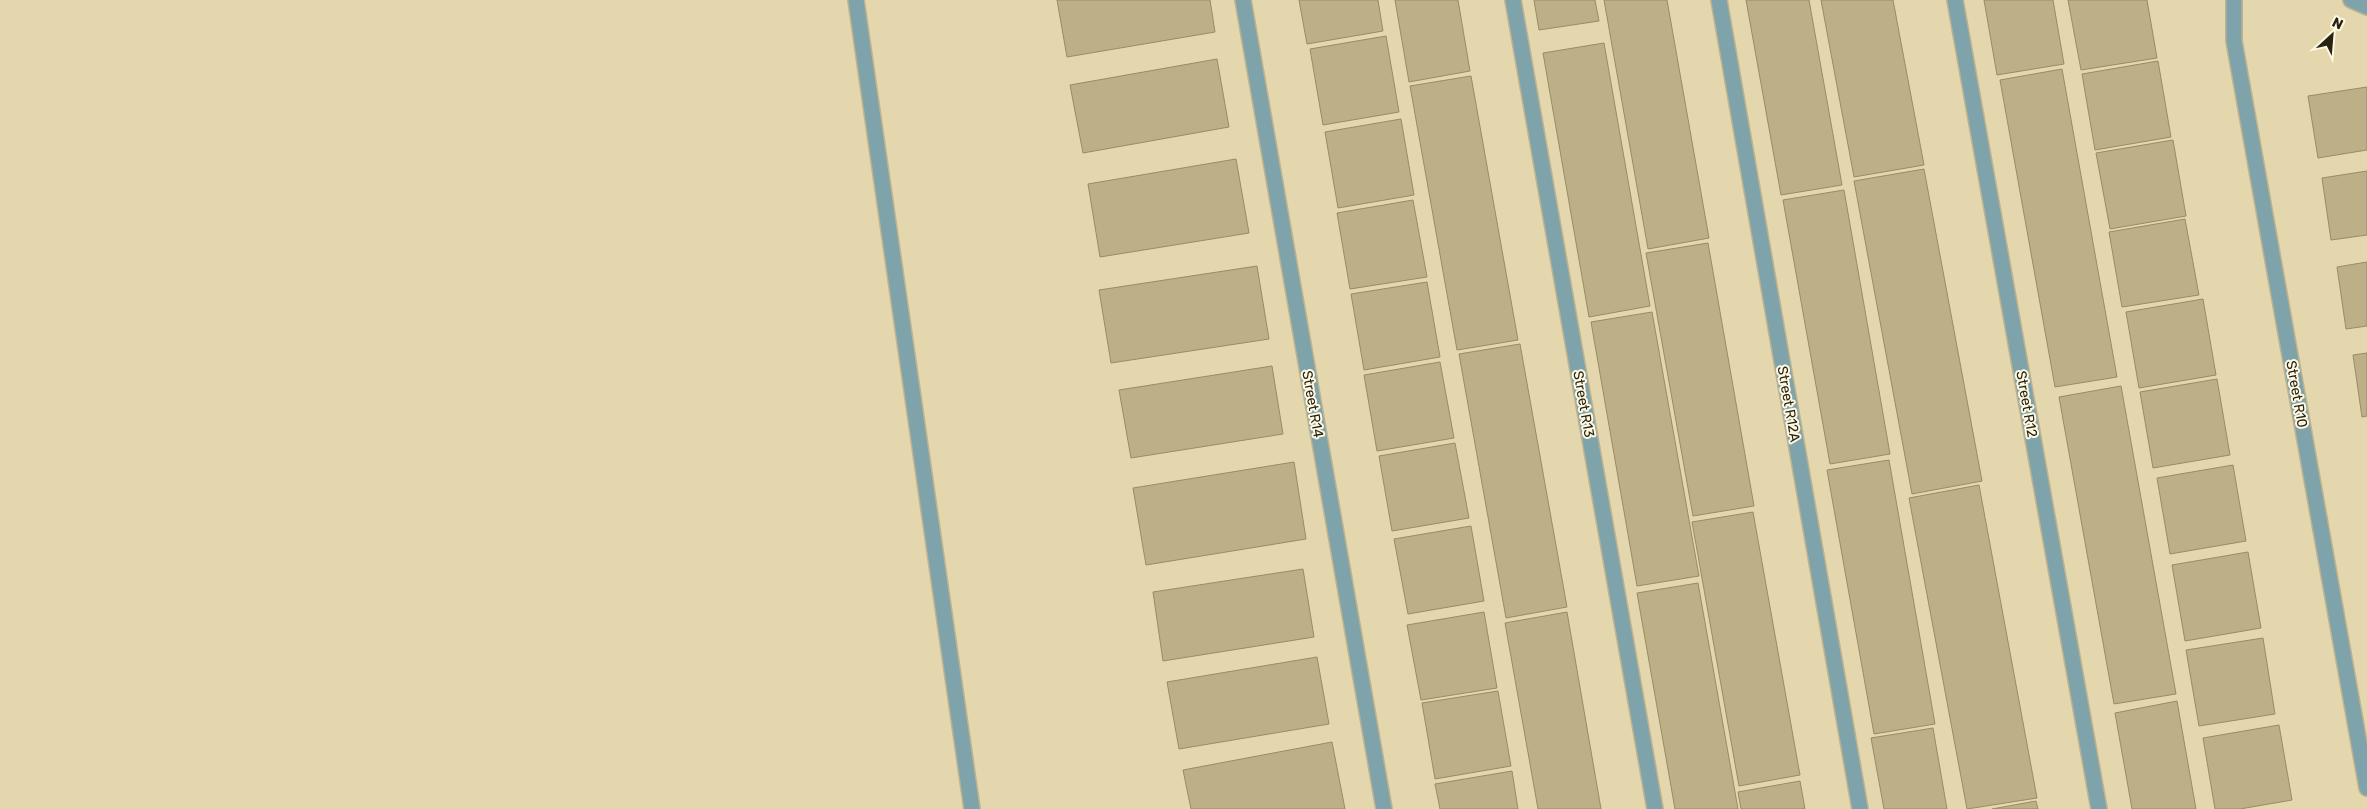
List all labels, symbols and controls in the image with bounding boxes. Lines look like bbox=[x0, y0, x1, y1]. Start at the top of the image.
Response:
north arrow bbox=[2307, 10, 2357, 60]
text: N bbox=[2329, 14, 2346, 34]
street label: Street R10 bbox=[2282, 359, 2311, 429]
street label: Street R12A bbox=[1773, 365, 1804, 444]
street label: Street R14 bbox=[1298, 369, 1327, 439]
street label: Street R13 bbox=[1569, 369, 1598, 439]
street label: Street R12 bbox=[2012, 369, 2041, 439]

